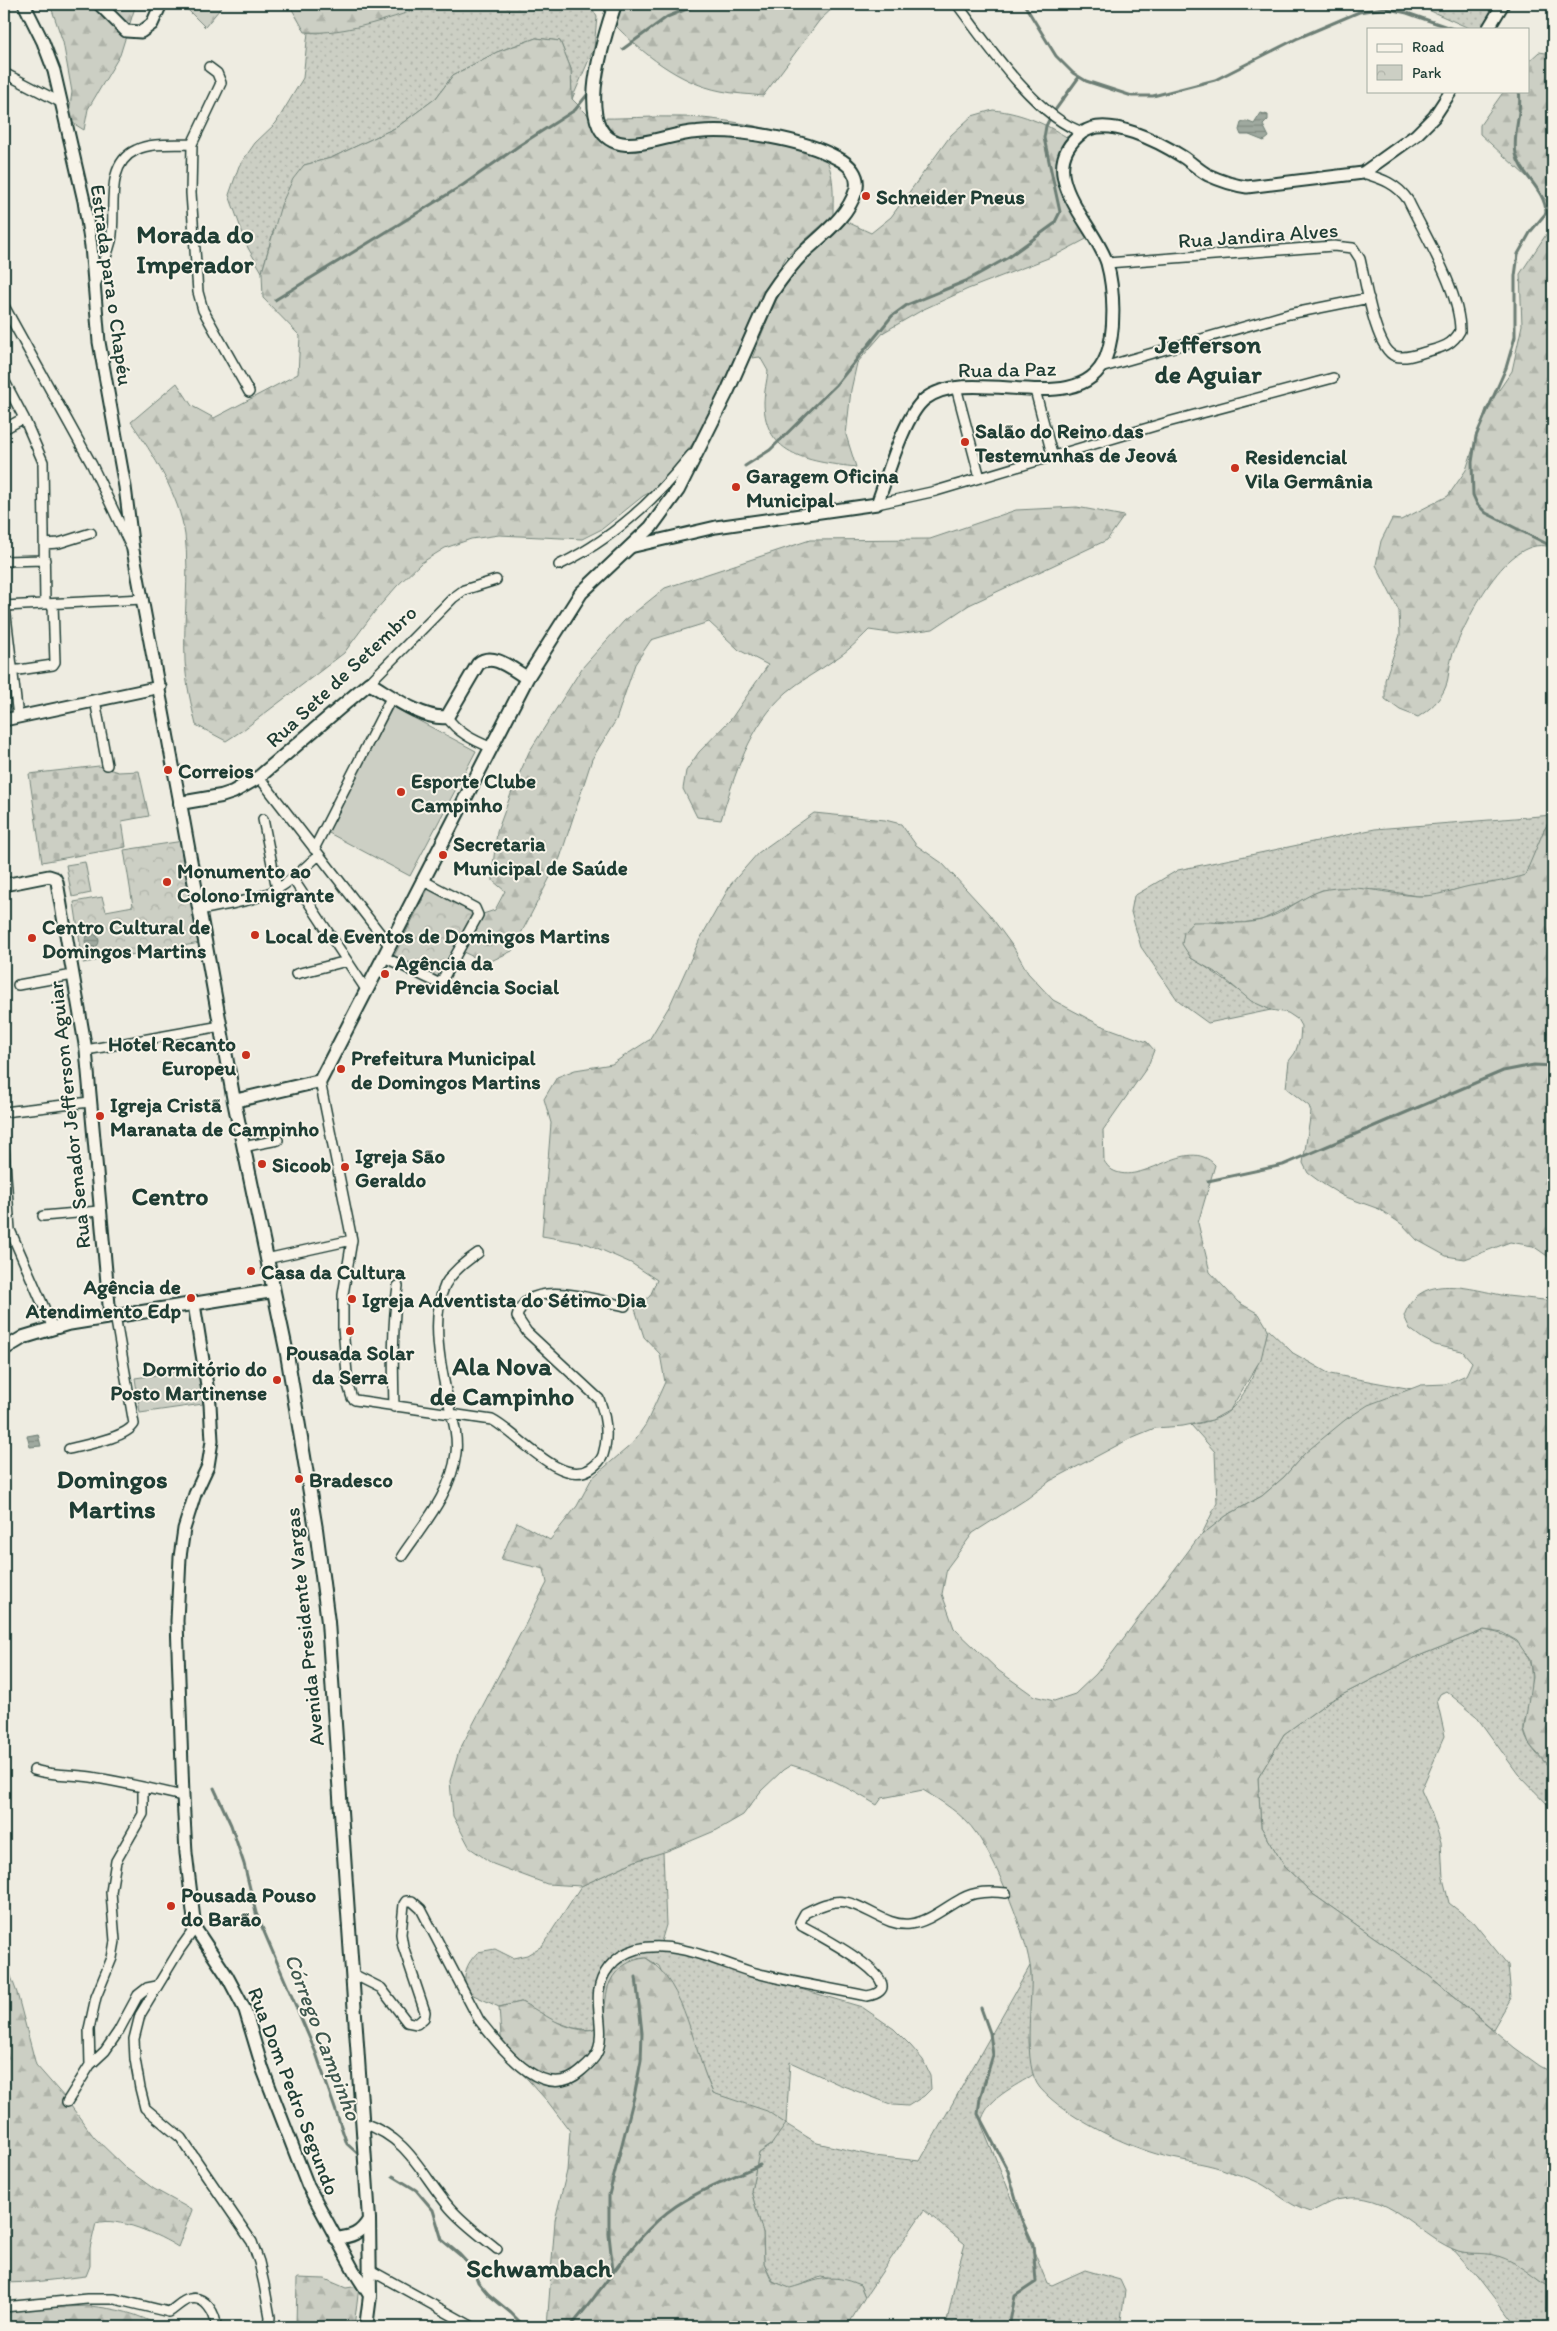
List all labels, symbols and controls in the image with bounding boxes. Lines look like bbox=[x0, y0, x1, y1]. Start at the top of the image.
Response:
legend bbox=[1367, 28, 1530, 92]
text: Road bbox=[1412, 38, 1445, 56]
text: Park bbox=[1412, 64, 1442, 82]
street label: Estrada para o Chapéu bbox=[85, 183, 139, 388]
place label: Schneider Pneus bbox=[876, 184, 1025, 209]
marker: Schneider Pneus bbox=[860, 190, 872, 202]
street label: Rua Jandira Alves bbox=[1177, 217, 1339, 253]
district label: Morada do Imperador bbox=[136, 218, 255, 280]
district label: Jefferson de Aguiar bbox=[1154, 328, 1262, 390]
street label: Rua da Paz bbox=[958, 356, 1057, 382]
place label: Salão do Reino das Testemunhas de Jeová bbox=[974, 418, 1178, 467]
marker: Salão do Reino das Testemunhas de Jeová bbox=[959, 436, 971, 448]
place label: Residencial Vila Germânia bbox=[1245, 444, 1373, 493]
marker: Residencial Vila Germânia bbox=[1229, 462, 1241, 474]
place label: Garagem Oficina Municipal bbox=[746, 463, 899, 513]
marker: Garagem Oficina Municipal bbox=[730, 481, 742, 493]
street label: Rua Sete de Setembro bbox=[260, 600, 422, 752]
place label: Correios bbox=[178, 758, 254, 783]
marker: Correios bbox=[162, 764, 174, 776]
place label: Esporte Clube Campinho bbox=[411, 768, 536, 818]
marker: Esporte Clube Campinho bbox=[395, 786, 407, 798]
place label: Secretaria Municipal de Saúde bbox=[453, 831, 628, 881]
marker: Secretaria Municipal de Saúde bbox=[437, 849, 449, 861]
place label: Monumento ao Colono Imigrante bbox=[177, 858, 334, 908]
marker: Monumento ao Colono Imigrante bbox=[161, 876, 173, 888]
place label: Centro Cultural de Domingos Martins bbox=[42, 914, 210, 964]
place label: Local de Eventos de Domingos Martins bbox=[265, 923, 610, 949]
marker: Local de Eventos de Domingos Martins bbox=[249, 929, 261, 941]
marker: Centro Cultural de Domingos Martins bbox=[26, 932, 38, 944]
place label: Agência da Previdência Social bbox=[394, 950, 560, 999]
marker: Agência da Previdência Social bbox=[379, 968, 391, 980]
street label: Rua Senador Jefferson Aguiar bbox=[42, 980, 96, 1250]
place label: Hotel Recanto Europeu bbox=[108, 1031, 236, 1081]
place label: Prefeitura Municipal de Domingos Martins bbox=[351, 1045, 541, 1095]
marker: Hotel Recanto Europeu bbox=[240, 1049, 252, 1061]
marker: Prefeitura Municipal de Domingos Martins bbox=[335, 1063, 347, 1075]
place label: Igreja Cristã Maranata de Campinho bbox=[110, 1092, 319, 1142]
marker: Igreja Cristã Maranata de Campinho bbox=[94, 1110, 106, 1122]
place label: Igreja São Geraldo bbox=[355, 1143, 446, 1192]
place label: Sicoob bbox=[272, 1152, 331, 1177]
marker: Sicoob bbox=[256, 1158, 268, 1170]
marker: Igreja São Geraldo bbox=[339, 1161, 351, 1173]
district label: Centro bbox=[131, 1180, 209, 1212]
place label: Casa da Cultura bbox=[261, 1259, 407, 1284]
marker: Casa da Cultura bbox=[245, 1265, 257, 1277]
place label: Agência de Atendimento Edp bbox=[25, 1274, 181, 1324]
place label: Igreja Adventista do Sétimo Dia bbox=[362, 1287, 647, 1313]
marker: Agência de Atendimento Edp bbox=[185, 1292, 197, 1304]
marker: Igreja Adventista do Sétimo Dia bbox=[346, 1293, 358, 1305]
marker: Pousada Solar da Serra bbox=[344, 1325, 356, 1337]
place label: Pousada Solar da Serra bbox=[286, 1340, 415, 1389]
district label: Ala Nova de Campinho bbox=[430, 1350, 574, 1412]
place label: Dormitório do Posto Martinense bbox=[110, 1356, 267, 1405]
marker: Dormitório do Posto Martinense bbox=[271, 1374, 283, 1386]
district label: Domingos Martins bbox=[56, 1463, 168, 1525]
place label: Bradesco bbox=[309, 1467, 393, 1492]
marker: Bradesco bbox=[293, 1473, 305, 1485]
street label: Avenida Presidente Vargas bbox=[279, 1507, 329, 1747]
place label: Pousada Pouso do Barão bbox=[181, 1882, 317, 1931]
marker: Pousada Pouso do Barão bbox=[165, 1900, 177, 1912]
water label: Córrego Campinho bbox=[279, 1950, 368, 2125]
street label: Rua Dom Pedro Segundo bbox=[243, 1984, 345, 2198]
district label: Schwambach bbox=[466, 2252, 613, 2284]

